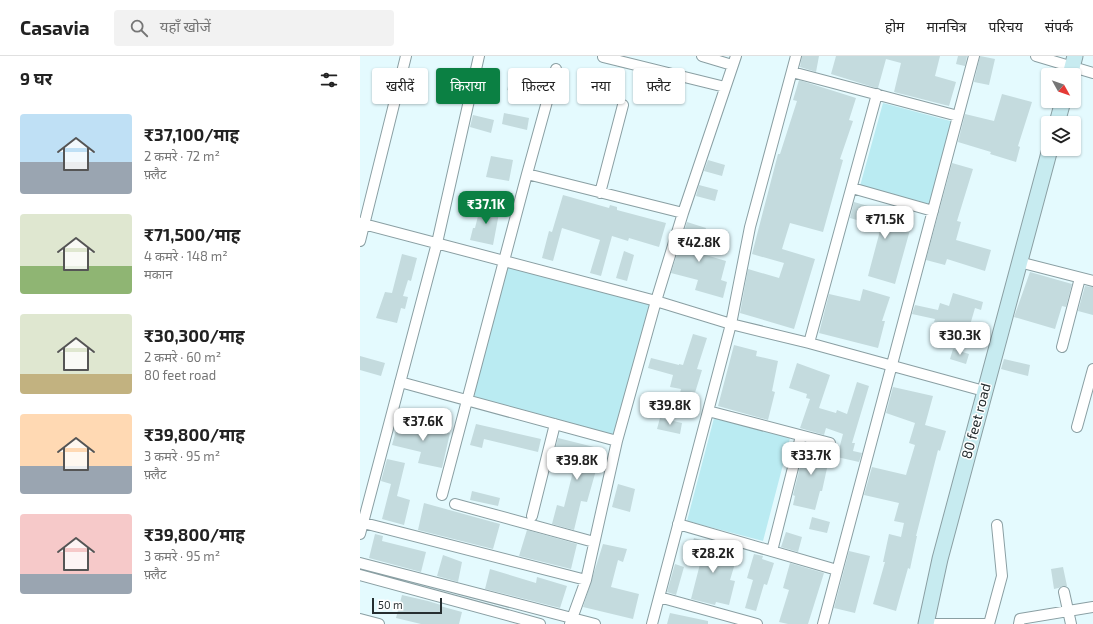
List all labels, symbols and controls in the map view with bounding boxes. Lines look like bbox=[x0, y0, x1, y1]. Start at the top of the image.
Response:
search box bbox=[114, 10, 394, 46]
text: Casavia bbox=[20, 16, 90, 39]
icon: search bbox=[128, 17, 150, 39]
text: यहाँ खोजें bbox=[160, 17, 211, 35]
text: होम bbox=[885, 18, 904, 35]
text: मानचित्र bbox=[926, 18, 967, 35]
text: परिचय bbox=[989, 18, 1023, 35]
text: संपर्क bbox=[1045, 18, 1073, 35]
text: 9 घर bbox=[20, 68, 52, 88]
chip: खरीदें bbox=[372, 68, 428, 104]
chip: किराया bbox=[436, 68, 500, 104]
chip: फ़िल्टर bbox=[508, 68, 569, 104]
chip: नया bbox=[577, 68, 625, 104]
chip: फ़्लैट bbox=[633, 68, 685, 104]
north arrow bbox=[1041, 68, 1081, 108]
map controls bbox=[1041, 68, 1081, 156]
icon: filters bbox=[318, 69, 340, 91]
button: layers bbox=[1041, 116, 1081, 156]
text: ₹37,100/माह bbox=[144, 124, 239, 144]
icon: home bbox=[52, 130, 100, 178]
text: 2 कमरे · 72 m² bbox=[144, 148, 220, 164]
text: फ़्लैट bbox=[144, 166, 167, 182]
pin: ₹37.1K bbox=[453, 191, 519, 225]
text: ₹37.1K bbox=[467, 196, 505, 212]
pin: ₹71.5K bbox=[852, 206, 918, 240]
text: ₹71.5K bbox=[866, 211, 904, 227]
text: ₹71,500/माह bbox=[144, 224, 240, 244]
pin: ₹42.8K bbox=[666, 229, 732, 263]
icon: home bbox=[52, 230, 100, 278]
text: ₹42.8K bbox=[677, 234, 721, 250]
text: 4 कमरे · 148 m² bbox=[144, 248, 228, 264]
text: मकान bbox=[144, 266, 172, 282]
pin: ₹30.3K bbox=[927, 322, 993, 356]
text: ₹30,300/माह bbox=[144, 325, 245, 345]
text: ₹30.3K bbox=[939, 327, 981, 343]
icon: home bbox=[52, 330, 100, 378]
text: 2 कमरे · 60 m² bbox=[144, 349, 221, 365]
text: 80 feet road bbox=[144, 367, 216, 383]
street label: 80 feet road bbox=[957, 381, 994, 461]
pin: ₹39.8K bbox=[637, 392, 703, 426]
text: ₹39.8K bbox=[649, 397, 691, 413]
pin: ₹37.6K bbox=[390, 408, 456, 442]
text: ₹37.6K bbox=[403, 413, 443, 429]
text: ₹39,800/माह bbox=[144, 424, 245, 444]
icon: home bbox=[52, 430, 100, 478]
pin: ₹33.7K bbox=[778, 442, 844, 476]
pin: ₹39.8K bbox=[544, 447, 610, 481]
text: ₹33.7K bbox=[791, 447, 831, 463]
text: 3 कमरे · 95 m² bbox=[144, 448, 220, 464]
text: ₹39.8K bbox=[556, 452, 598, 468]
text: फ़्लैट bbox=[144, 466, 167, 482]
text: ₹39,800/माह bbox=[144, 524, 245, 544]
icon: home bbox=[52, 530, 100, 578]
pin: ₹28.2K bbox=[680, 540, 746, 574]
text: ₹28.2K bbox=[692, 545, 734, 561]
text: 3 कमरे · 95 m² bbox=[144, 548, 220, 564]
text: फ़्लैट bbox=[144, 566, 167, 582]
scale bar bbox=[372, 596, 442, 615]
text: 50 m bbox=[378, 598, 403, 611]

